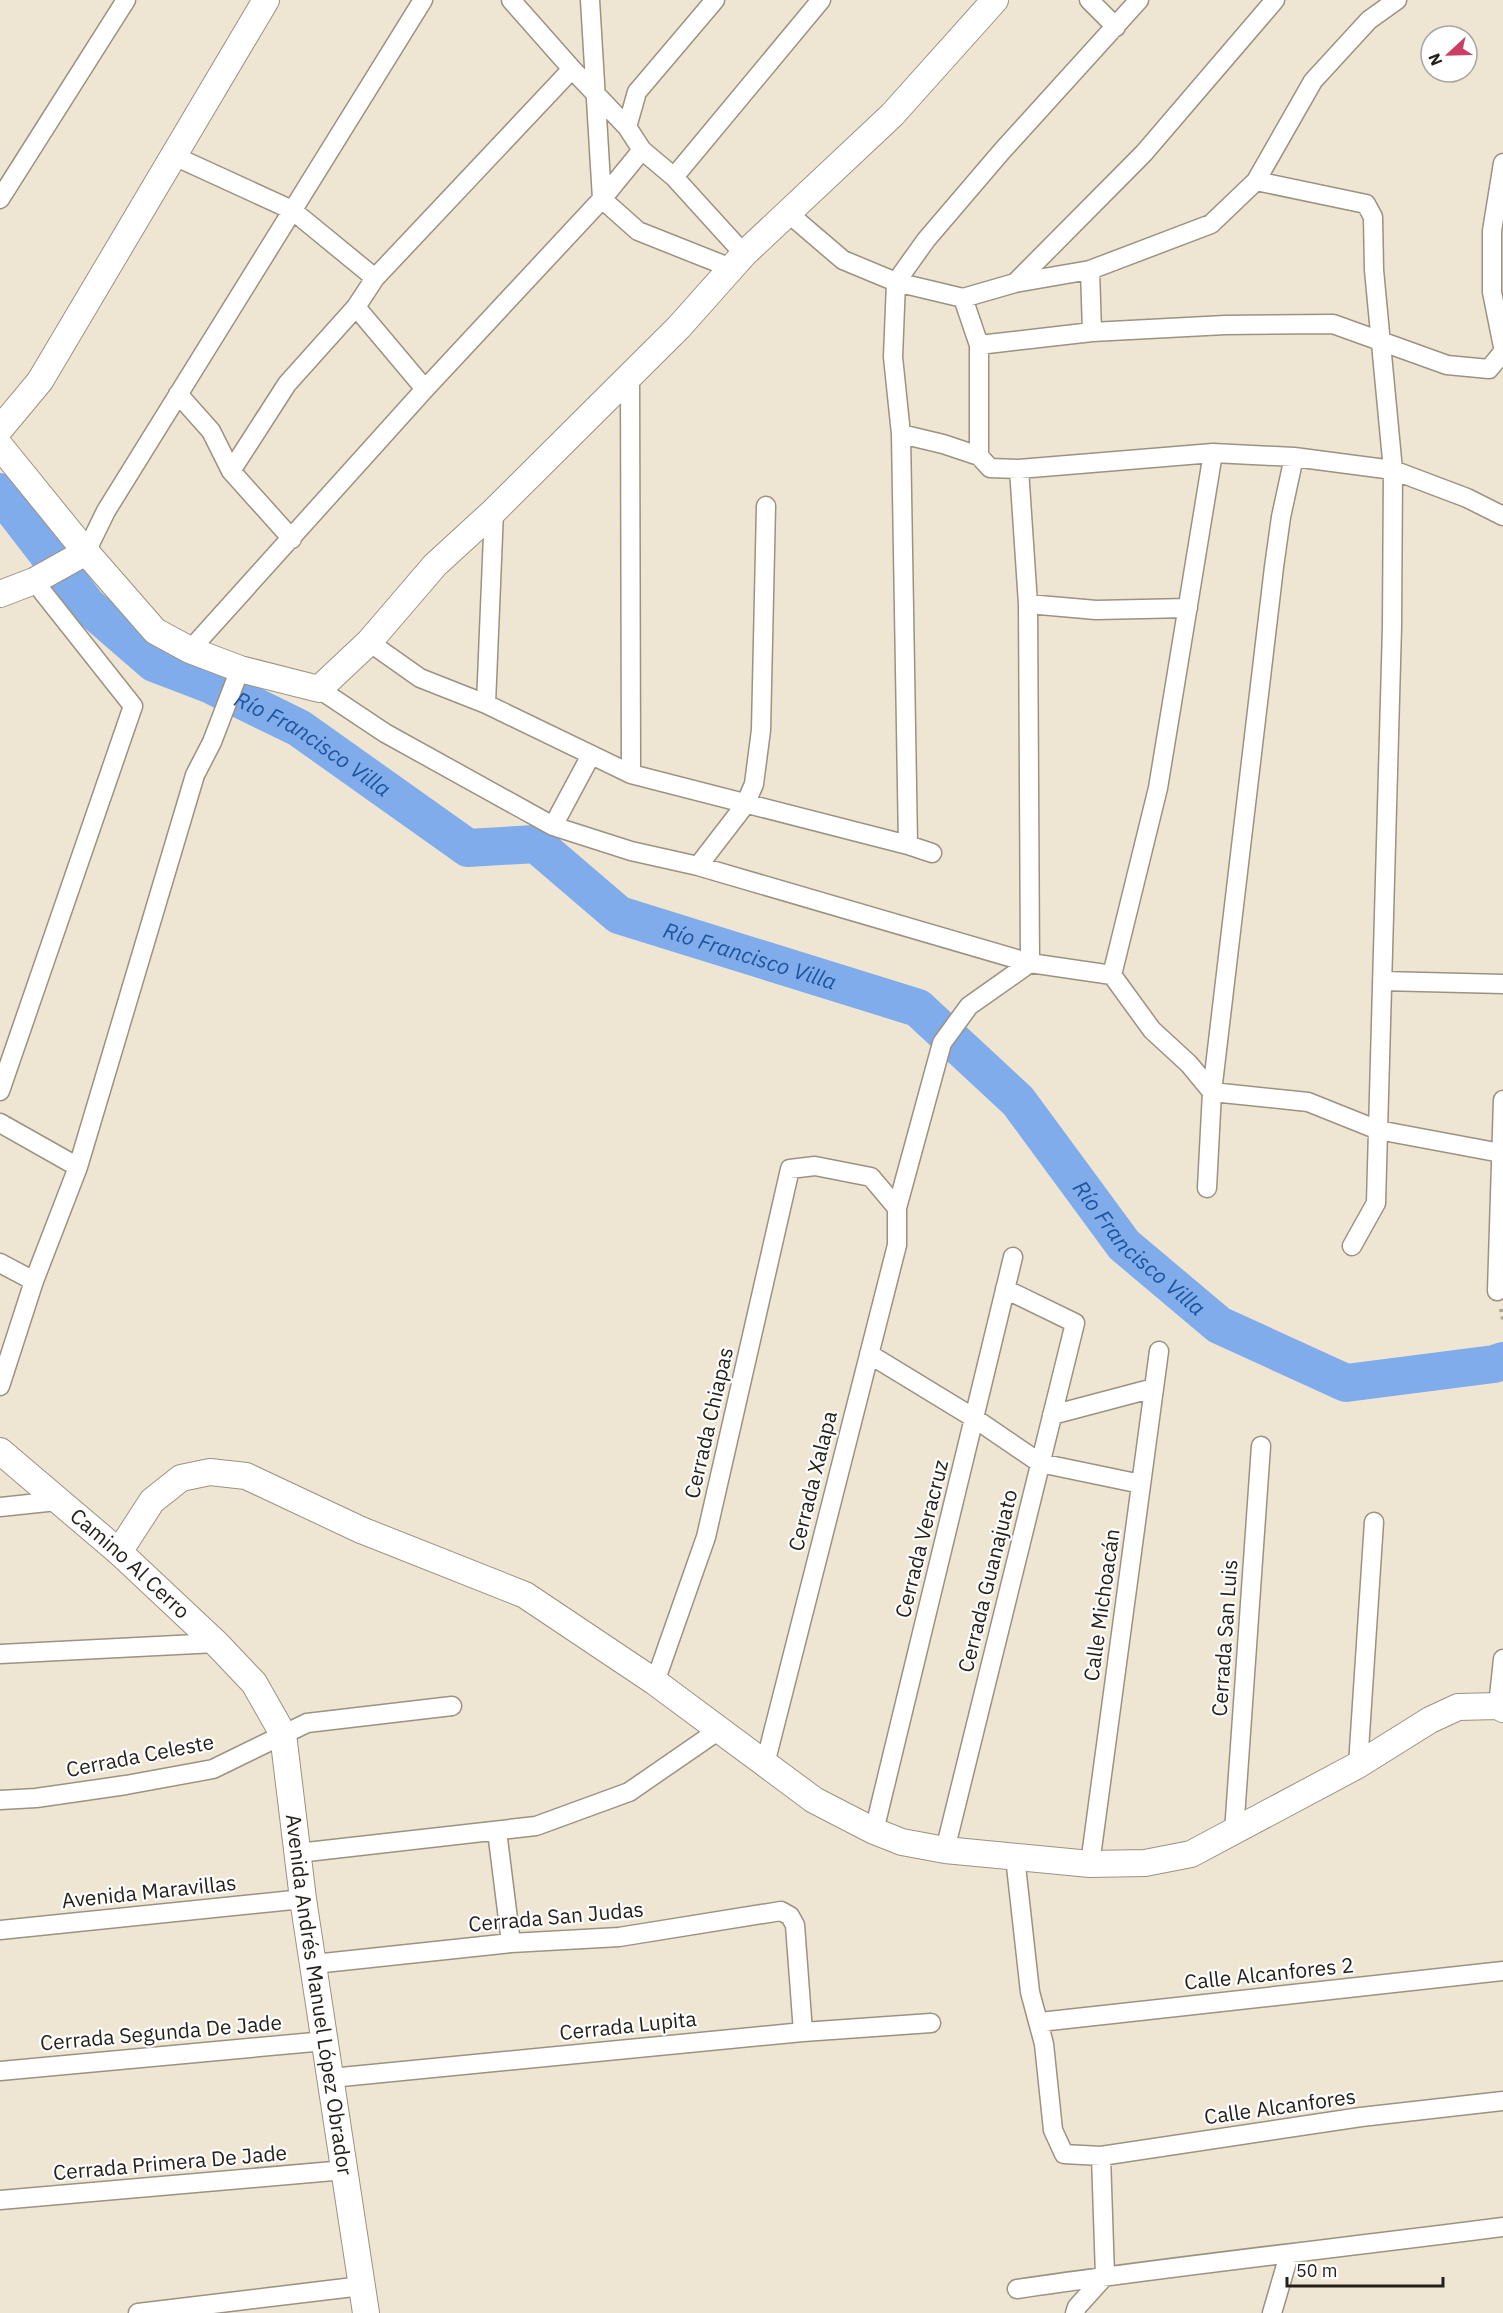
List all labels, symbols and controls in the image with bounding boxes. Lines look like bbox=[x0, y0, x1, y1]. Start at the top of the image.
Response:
north arrow bbox=[1419, 24, 1479, 84]
text: N bbox=[1424, 50, 1447, 69]
water label: Río Francisco Villa bbox=[230, 684, 397, 803]
water label: Río Francisco Villa bbox=[660, 915, 840, 996]
water label: Río Francisco Villa bbox=[1067, 1174, 1212, 1322]
street label: Cerrada Chiapas bbox=[677, 1344, 739, 1501]
street label: Cerrada Xalapa bbox=[781, 1408, 843, 1554]
street label: Cerrada Veracruz bbox=[888, 1457, 954, 1621]
street label: Cerrada Guanajuato bbox=[951, 1486, 1023, 1675]
street label: Camino Al Cerro bbox=[65, 1502, 196, 1624]
street label: Calle Michoacán bbox=[1076, 1527, 1126, 1683]
street label: Cerrada San Luis bbox=[1205, 1558, 1243, 1717]
street label: Cerrada Celeste bbox=[63, 1727, 216, 1783]
street label: Avenida Andrés Manuel López Obrador bbox=[280, 1812, 360, 2177]
street label: Avenida Maravillas bbox=[60, 1868, 238, 1914]
street label: Cerrada San Judas bbox=[467, 1894, 645, 1938]
street label: Calle Alcanfores 2 bbox=[1183, 1950, 1355, 1996]
street label: Cerrada Lupita bbox=[558, 2004, 698, 2046]
street label: Cerrada Segunda De Jade bbox=[39, 2007, 283, 2057]
street label: Calle Alcanfores bbox=[1202, 2082, 1357, 2131]
street label: Cerrada Primera De Jade bbox=[52, 2138, 288, 2186]
scale bar bbox=[1287, 2250, 1443, 2288]
text: 50 m bbox=[1296, 2259, 1338, 2282]

